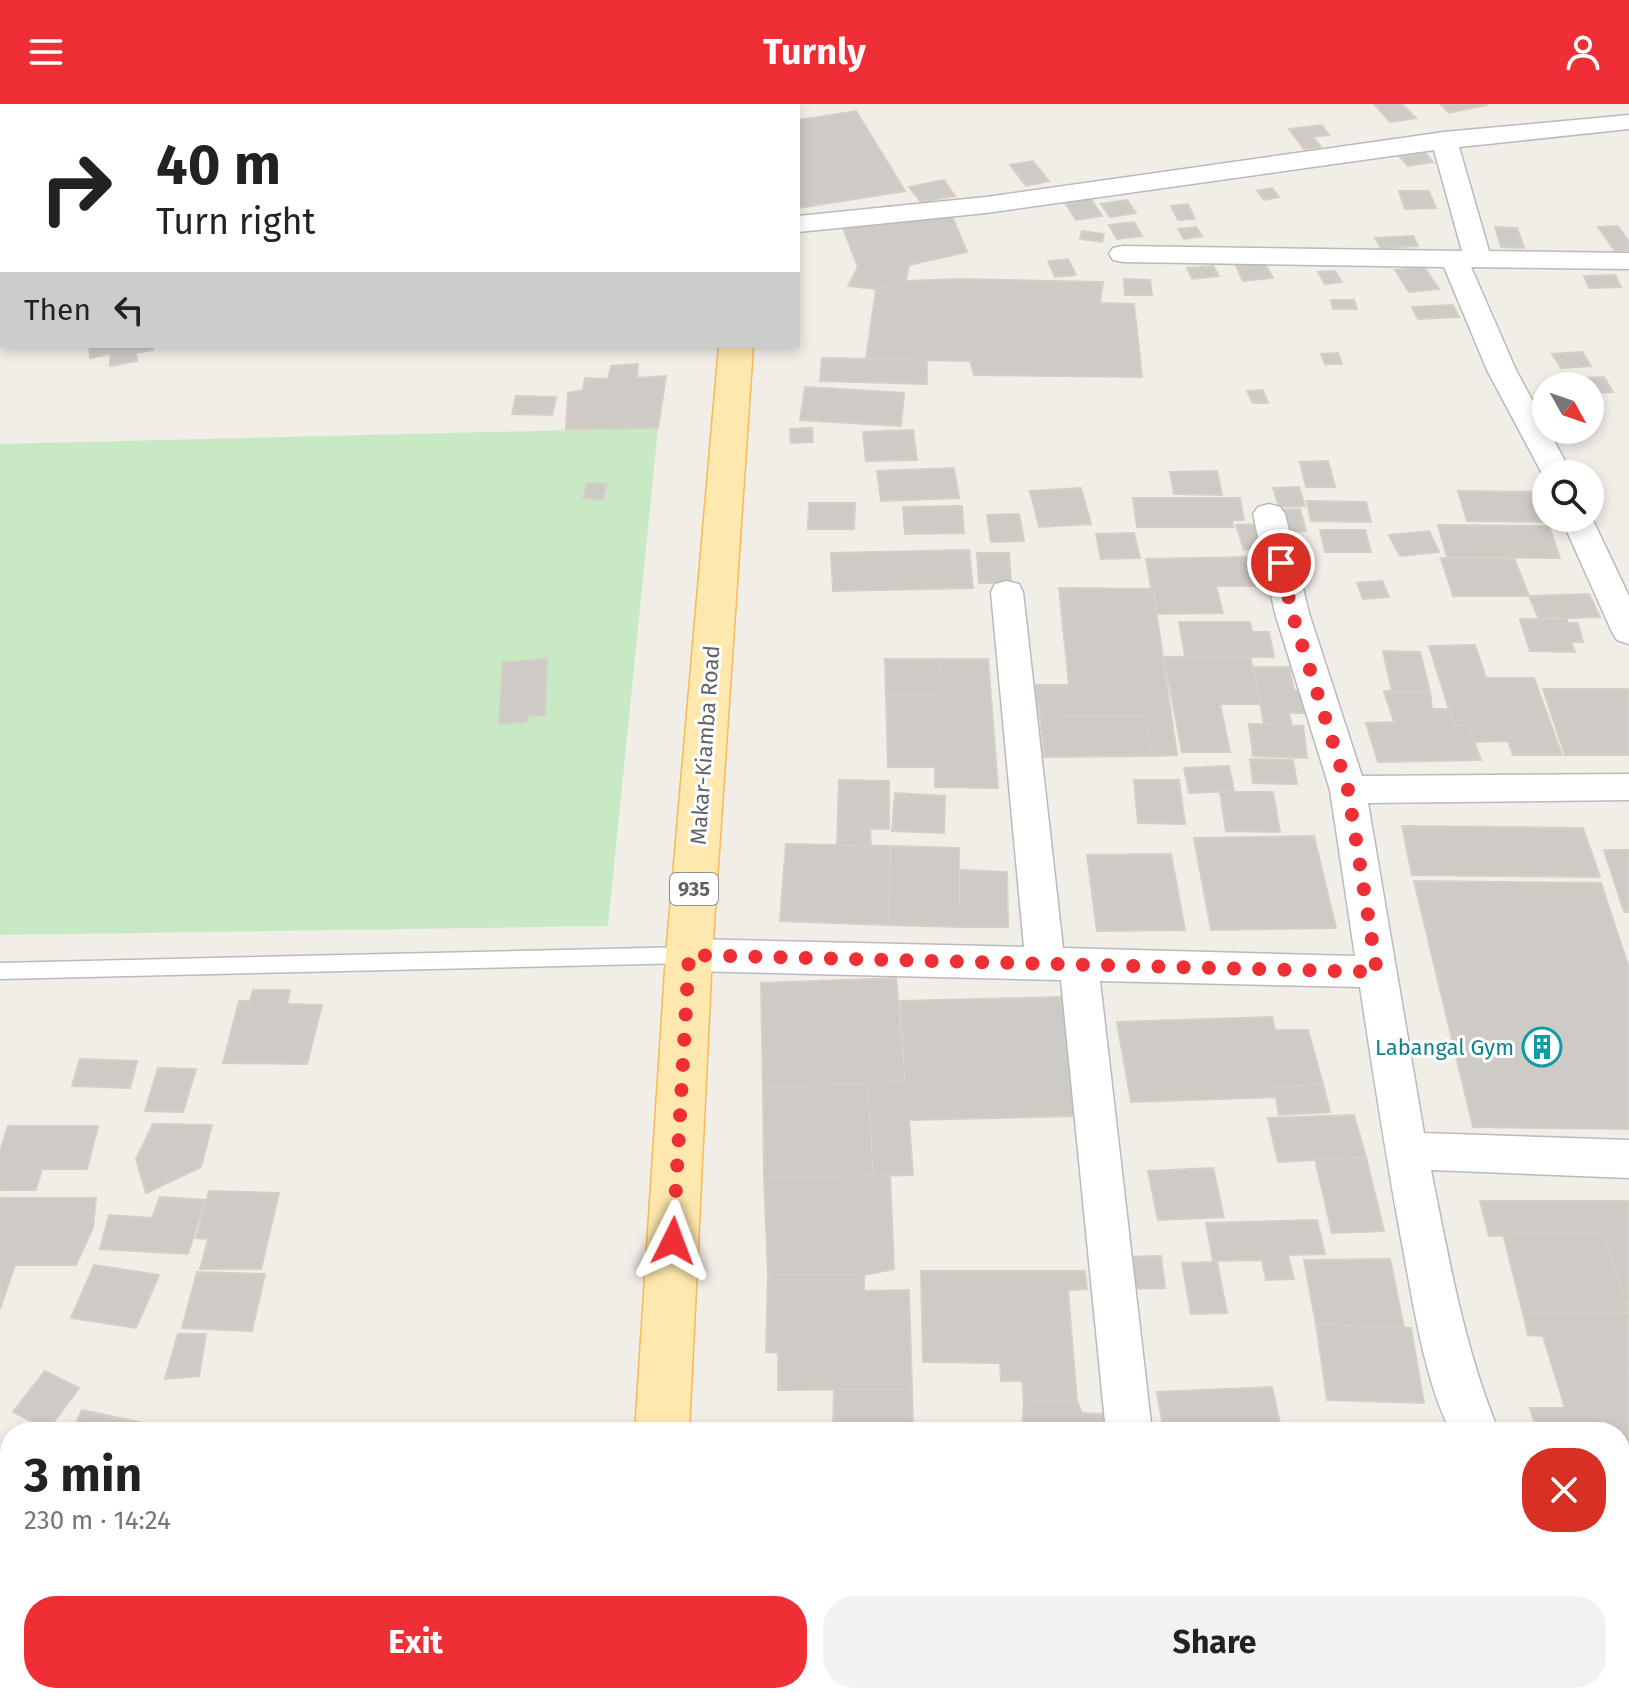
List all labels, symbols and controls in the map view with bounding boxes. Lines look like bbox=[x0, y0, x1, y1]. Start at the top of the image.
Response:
icon: menu bbox=[24, 30, 68, 74]
text: Turnly bbox=[763, 30, 866, 74]
icon: person bbox=[1561, 30, 1605, 74]
text: 40 m bbox=[156, 132, 281, 199]
icon: right bbox=[24, 136, 128, 240]
text: Turn right bbox=[156, 200, 316, 244]
icon: left bbox=[107, 288, 151, 332]
text: Then bbox=[24, 292, 91, 328]
north arrow bbox=[1532, 372, 1604, 444]
map controls bbox=[1532, 372, 1604, 532]
button: search bbox=[1532, 460, 1604, 532]
pin bbox=[1247, 529, 1315, 597]
icon: arrive bbox=[1259, 541, 1303, 585]
street label: Makar-Kiamba Road bbox=[685, 644, 725, 846]
road number: 935 bbox=[670, 873, 718, 905]
building icon: Labangal Gym bbox=[1521, 1026, 1563, 1068]
place label: Labangal Gym bbox=[1375, 1034, 1514, 1061]
position arrow bbox=[631, 1199, 715, 1283]
text: 3 min bbox=[24, 1446, 142, 1504]
button: close bbox=[1522, 1448, 1606, 1532]
text: 230 m · 14:24 bbox=[24, 1505, 171, 1536]
button: Exit bbox=[24, 1596, 807, 1688]
button: Share bbox=[823, 1596, 1606, 1688]

